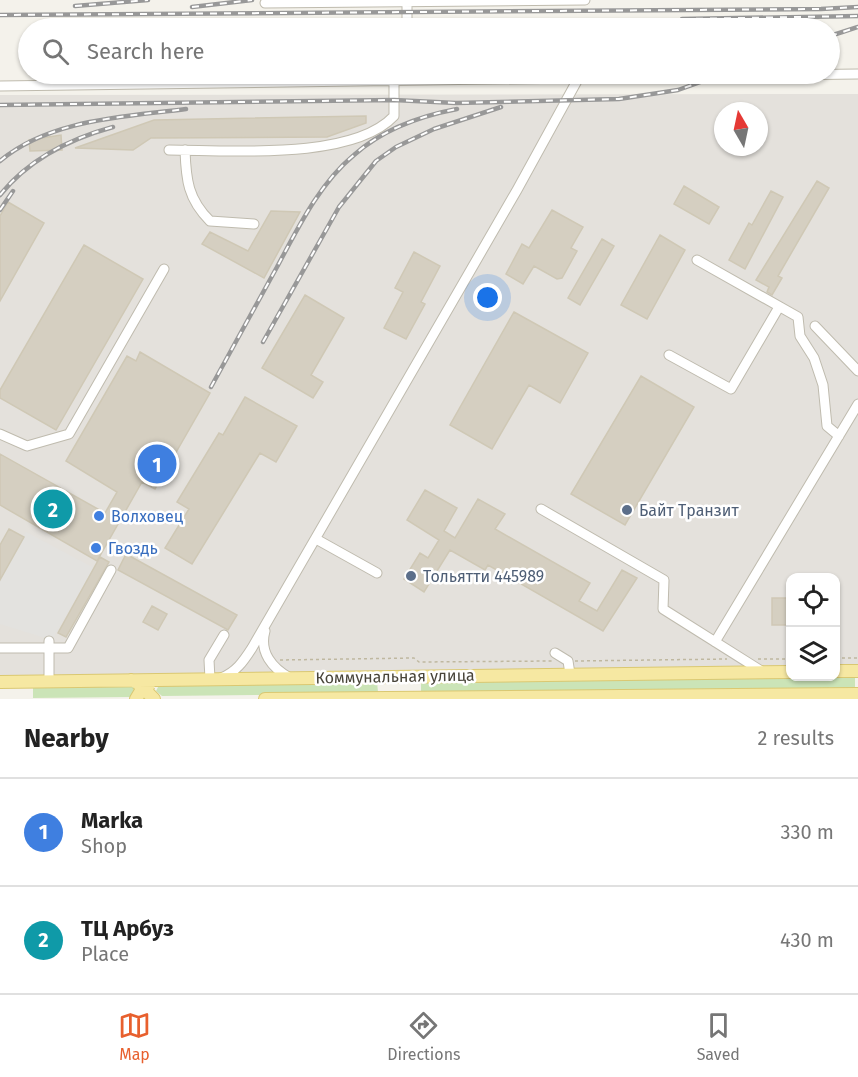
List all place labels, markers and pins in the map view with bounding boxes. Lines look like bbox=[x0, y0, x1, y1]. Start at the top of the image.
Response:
pin: 1 bbox=[138, 442, 176, 486]
pin: 2 bbox=[34, 486, 72, 532]
place label: Байт Транзит bbox=[639, 501, 739, 520]
marker: Байт Транзит bbox=[620, 503, 634, 517]
place label: Волховец bbox=[111, 507, 184, 526]
marker: Волховец bbox=[92, 509, 106, 523]
place label: Гвоздь bbox=[108, 539, 158, 558]
marker: Гвоздь bbox=[89, 541, 103, 555]
place label: Тольятти 445989 bbox=[423, 567, 544, 586]
marker: Тольятти 445989 bbox=[404, 569, 418, 583]

